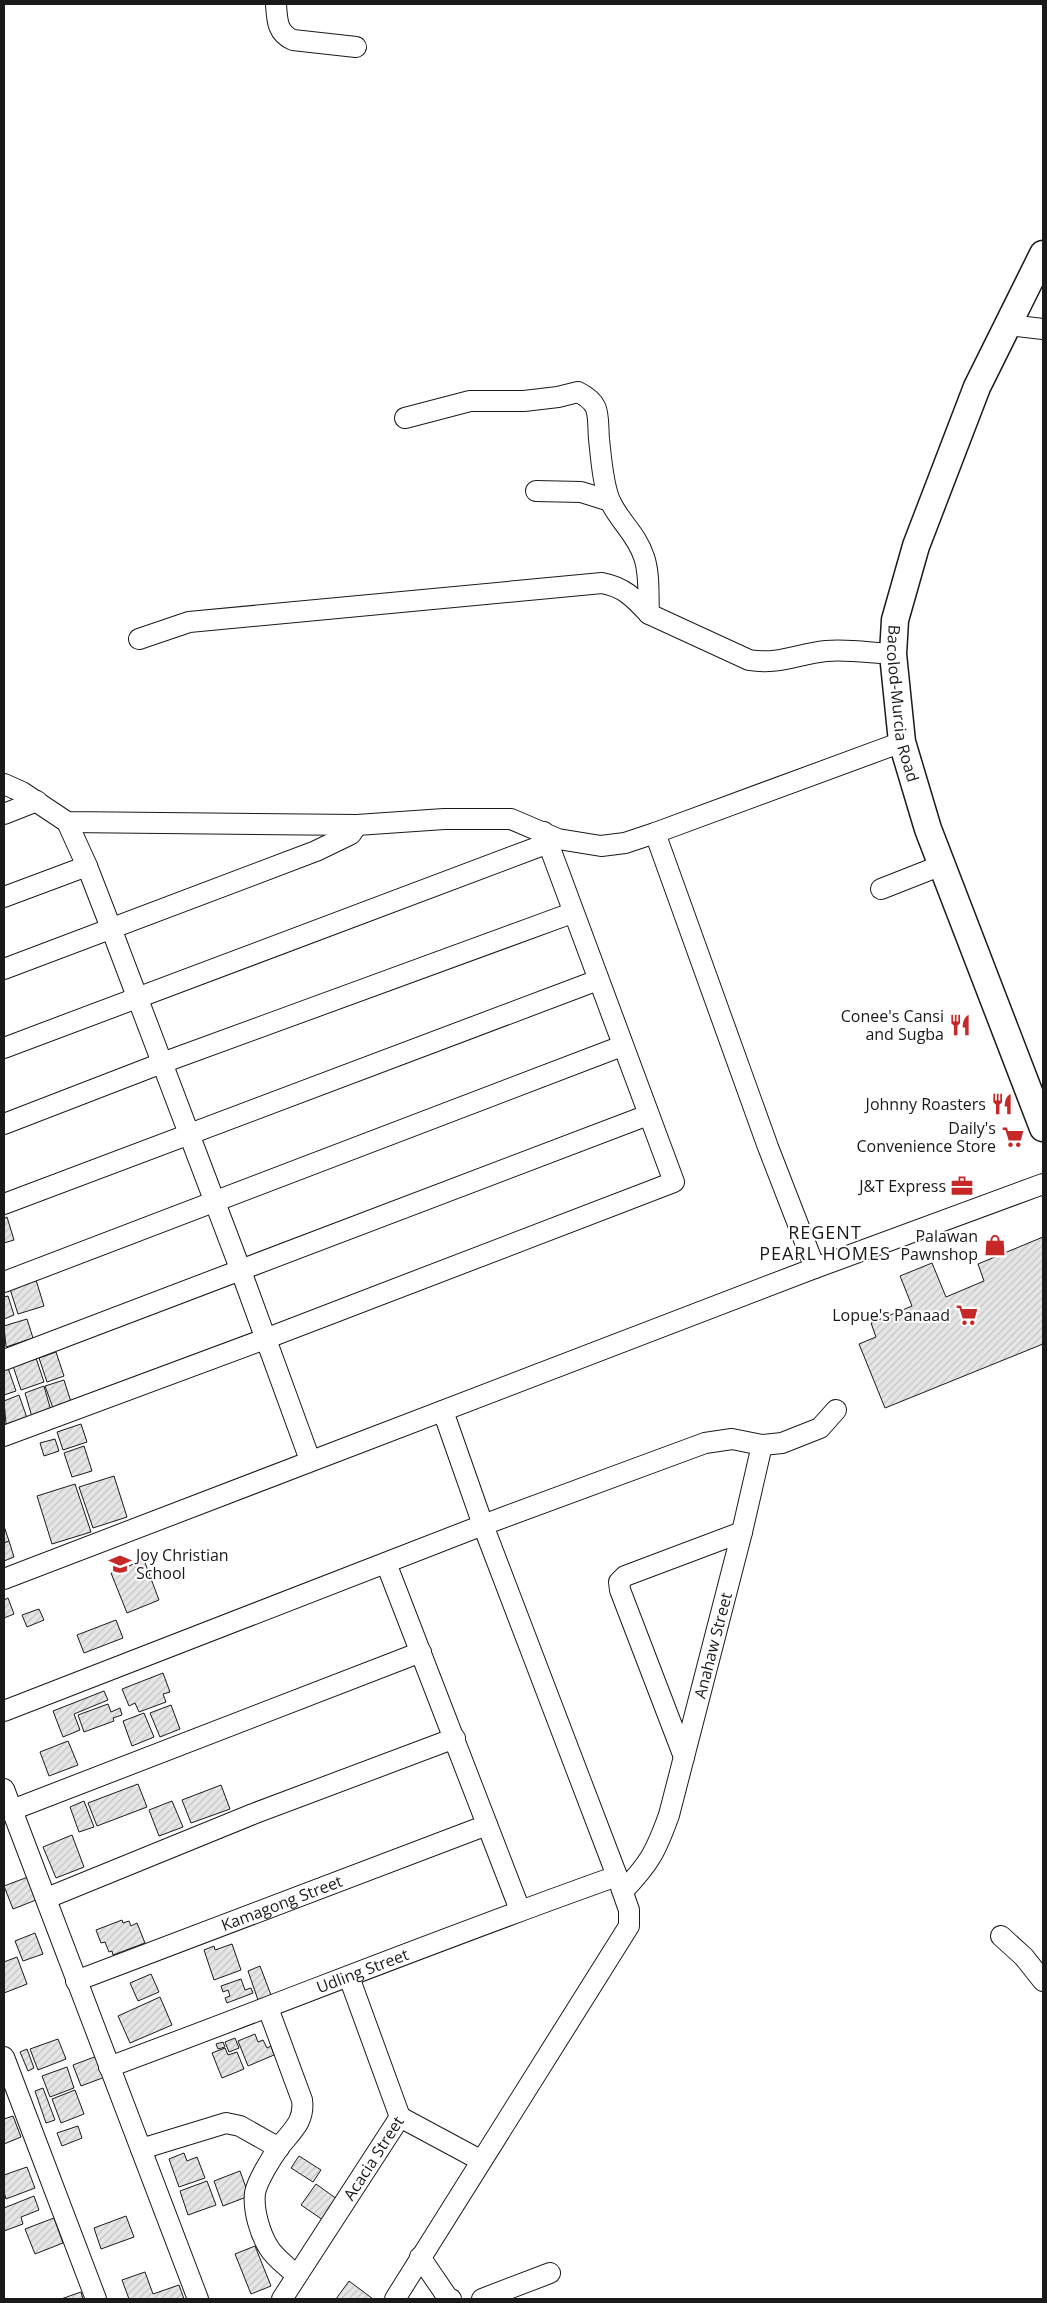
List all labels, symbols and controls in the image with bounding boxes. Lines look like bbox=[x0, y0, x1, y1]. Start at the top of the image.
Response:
street label: Bacolod-Murcia Road bbox=[882, 624, 924, 785]
place label: Conee's Cansi and Sugba bbox=[841, 1005, 944, 1045]
restaurant icon: Conee's Cansi and Sugba bbox=[947, 1012, 973, 1038]
restaurant icon: Johnny Roasters bbox=[989, 1091, 1015, 1117]
place label: Johnny Roasters bbox=[864, 1093, 986, 1115]
place label: Daily's Convenience Store bbox=[856, 1117, 996, 1157]
supermarket icon: Daily's Convenience Store bbox=[1000, 1124, 1026, 1150]
office icon: J&T Express bbox=[949, 1173, 975, 1199]
place label: J&T Express bbox=[857, 1175, 946, 1197]
district label: REGENT PEARL HOMES bbox=[759, 1220, 891, 1265]
place label: Palawan Pawnshop bbox=[900, 1225, 978, 1265]
shop icon: Palawan Pawnshop bbox=[982, 1232, 1008, 1258]
supermarket icon: Lopue's Panaad bbox=[954, 1302, 980, 1328]
place label: Lopue's Panaad bbox=[832, 1304, 950, 1326]
place label: Joy Christian School bbox=[134, 1544, 229, 1584]
school or university icon: Joy Christian School bbox=[107, 1551, 133, 1577]
street label: Anahaw Street bbox=[689, 1590, 737, 1701]
street label: Kamagong Street bbox=[218, 1870, 346, 1936]
street label: Udling Street bbox=[313, 1943, 412, 1998]
street label: Acacia Street bbox=[338, 2111, 409, 2204]

